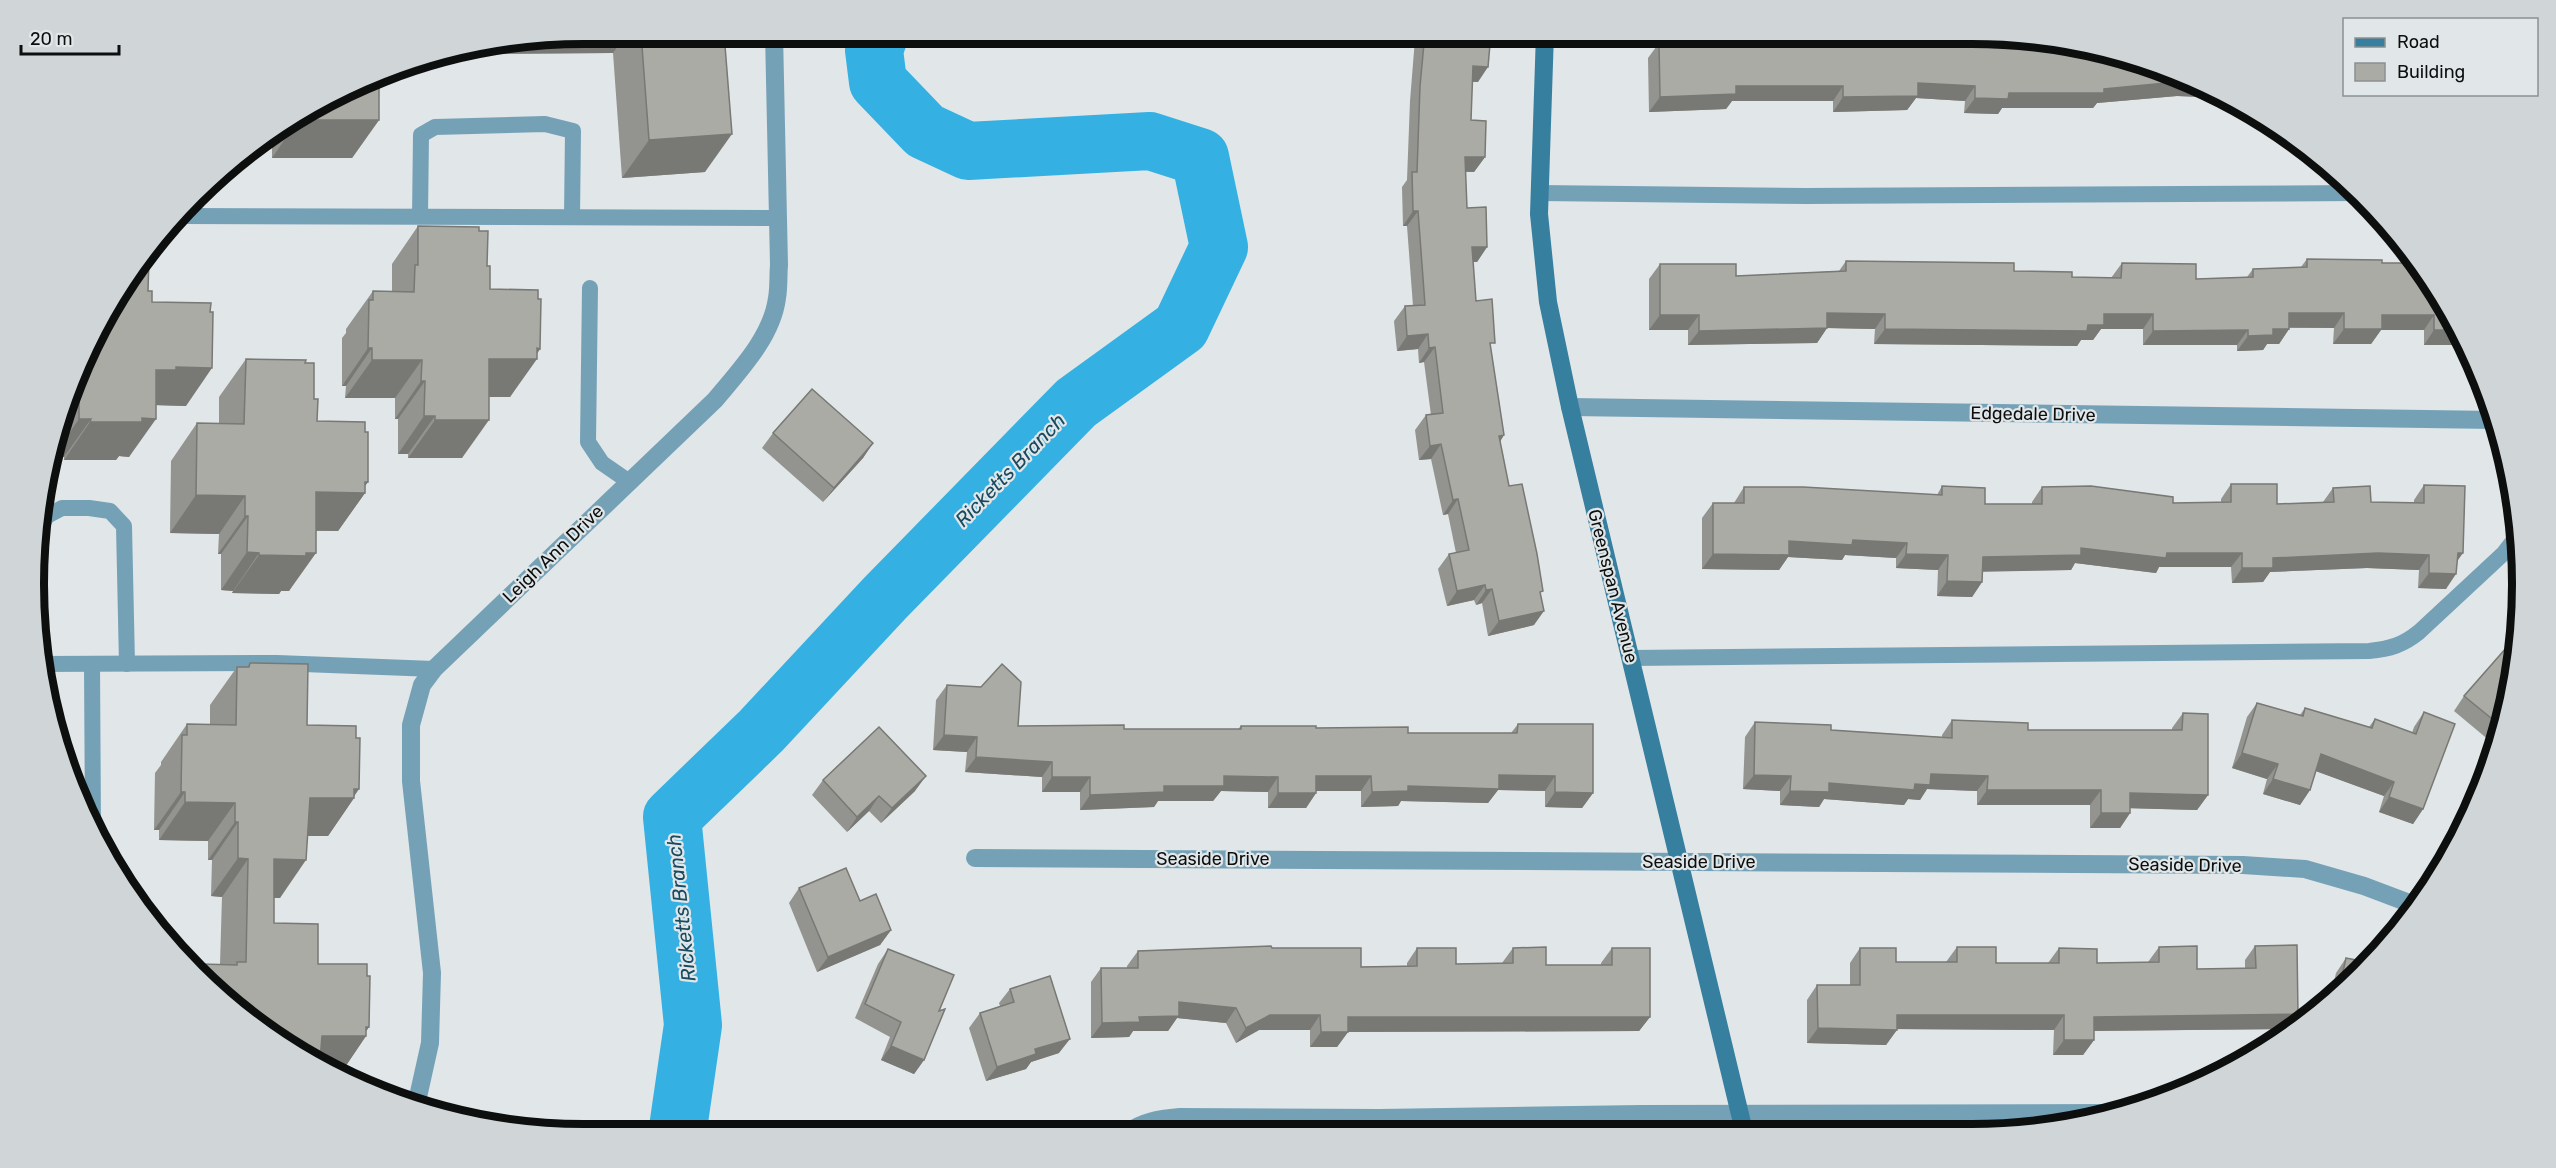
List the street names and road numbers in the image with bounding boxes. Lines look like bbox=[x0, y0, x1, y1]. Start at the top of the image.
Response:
street label: Edgedale Drive bbox=[1970, 402, 2096, 426]
street label: Leigh Ann Drive bbox=[498, 500, 608, 608]
street label: Greenspan Avenue bbox=[1583, 507, 1643, 665]
street label: Seaside Drive bbox=[1156, 848, 1270, 870]
street label: Seaside Drive bbox=[1642, 851, 1756, 873]
street label: Seaside Drive bbox=[2128, 853, 2242, 877]

